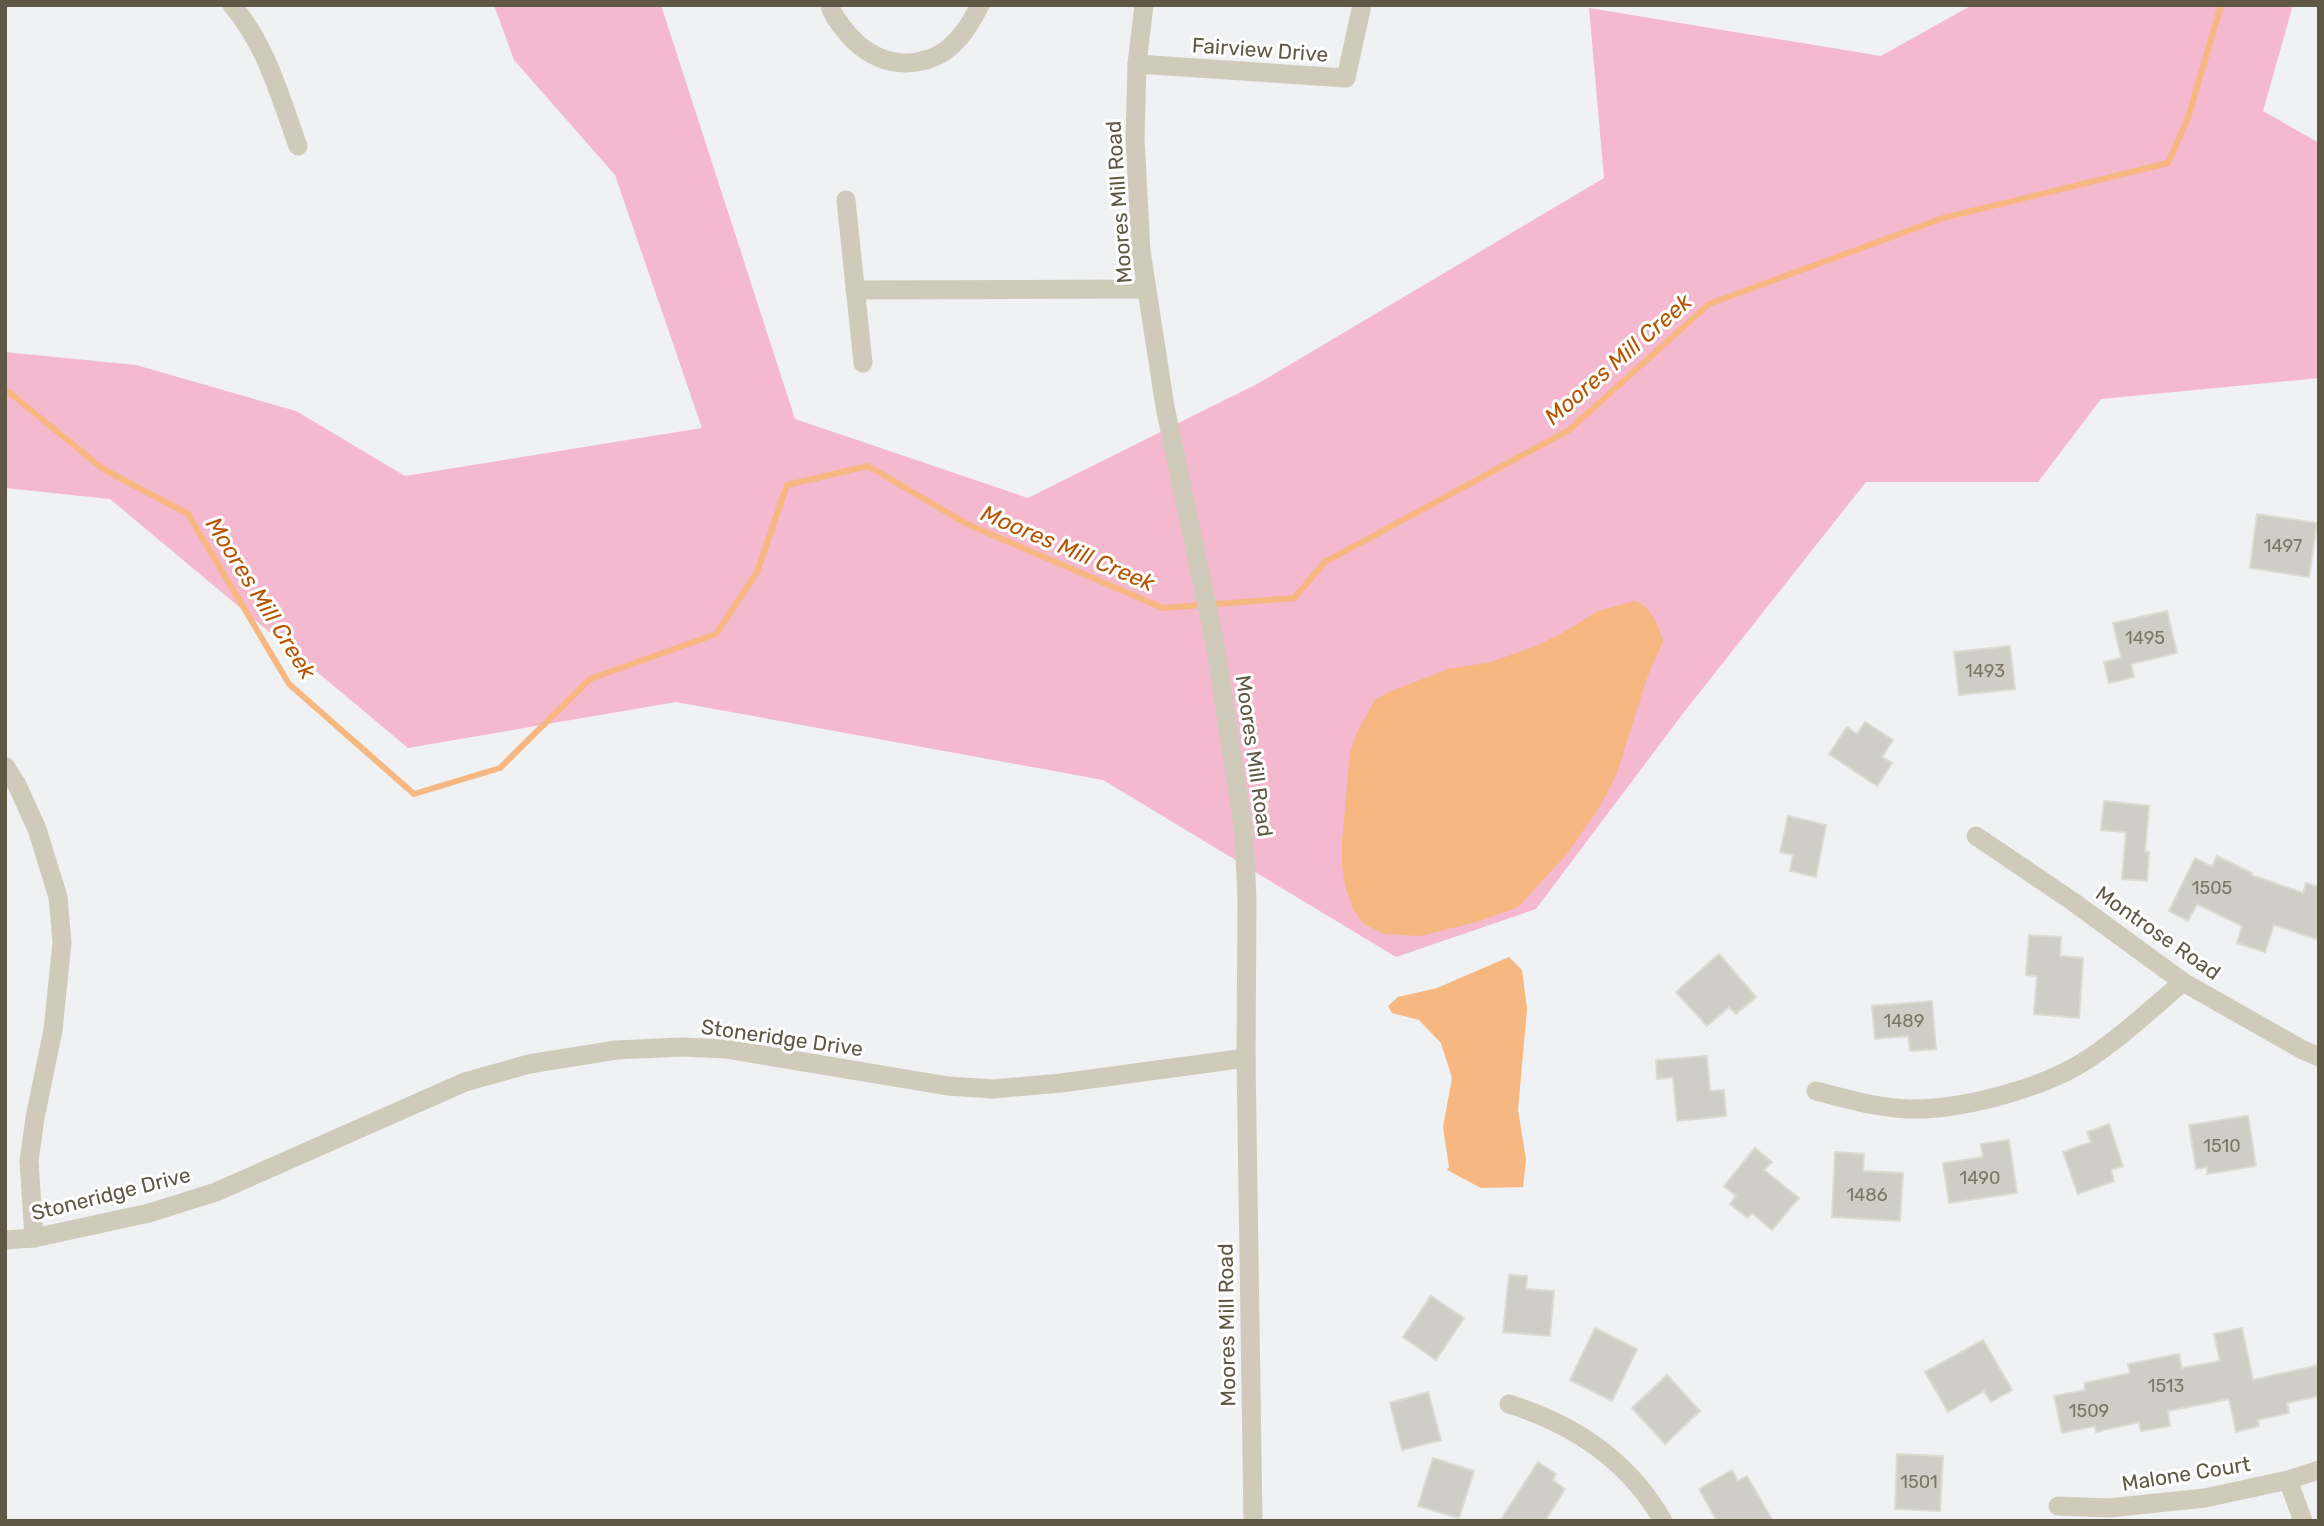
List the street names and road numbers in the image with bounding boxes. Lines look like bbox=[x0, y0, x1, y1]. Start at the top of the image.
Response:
street label: Fairview Drive bbox=[1191, 32, 1329, 67]
street label: Moores Mill Road bbox=[1100, 120, 1137, 284]
street label: Moores Mill Road bbox=[1231, 673, 1278, 838]
street label: Montrose Road bbox=[2091, 880, 2226, 985]
street label: Stoneridge Drive bbox=[699, 1014, 865, 1061]
street label: Stoneridge Drive bbox=[29, 1162, 193, 1225]
street label: Moores Mill Road bbox=[1213, 1243, 1240, 1407]
street label: Malone Court bbox=[2120, 1451, 2252, 1496]

